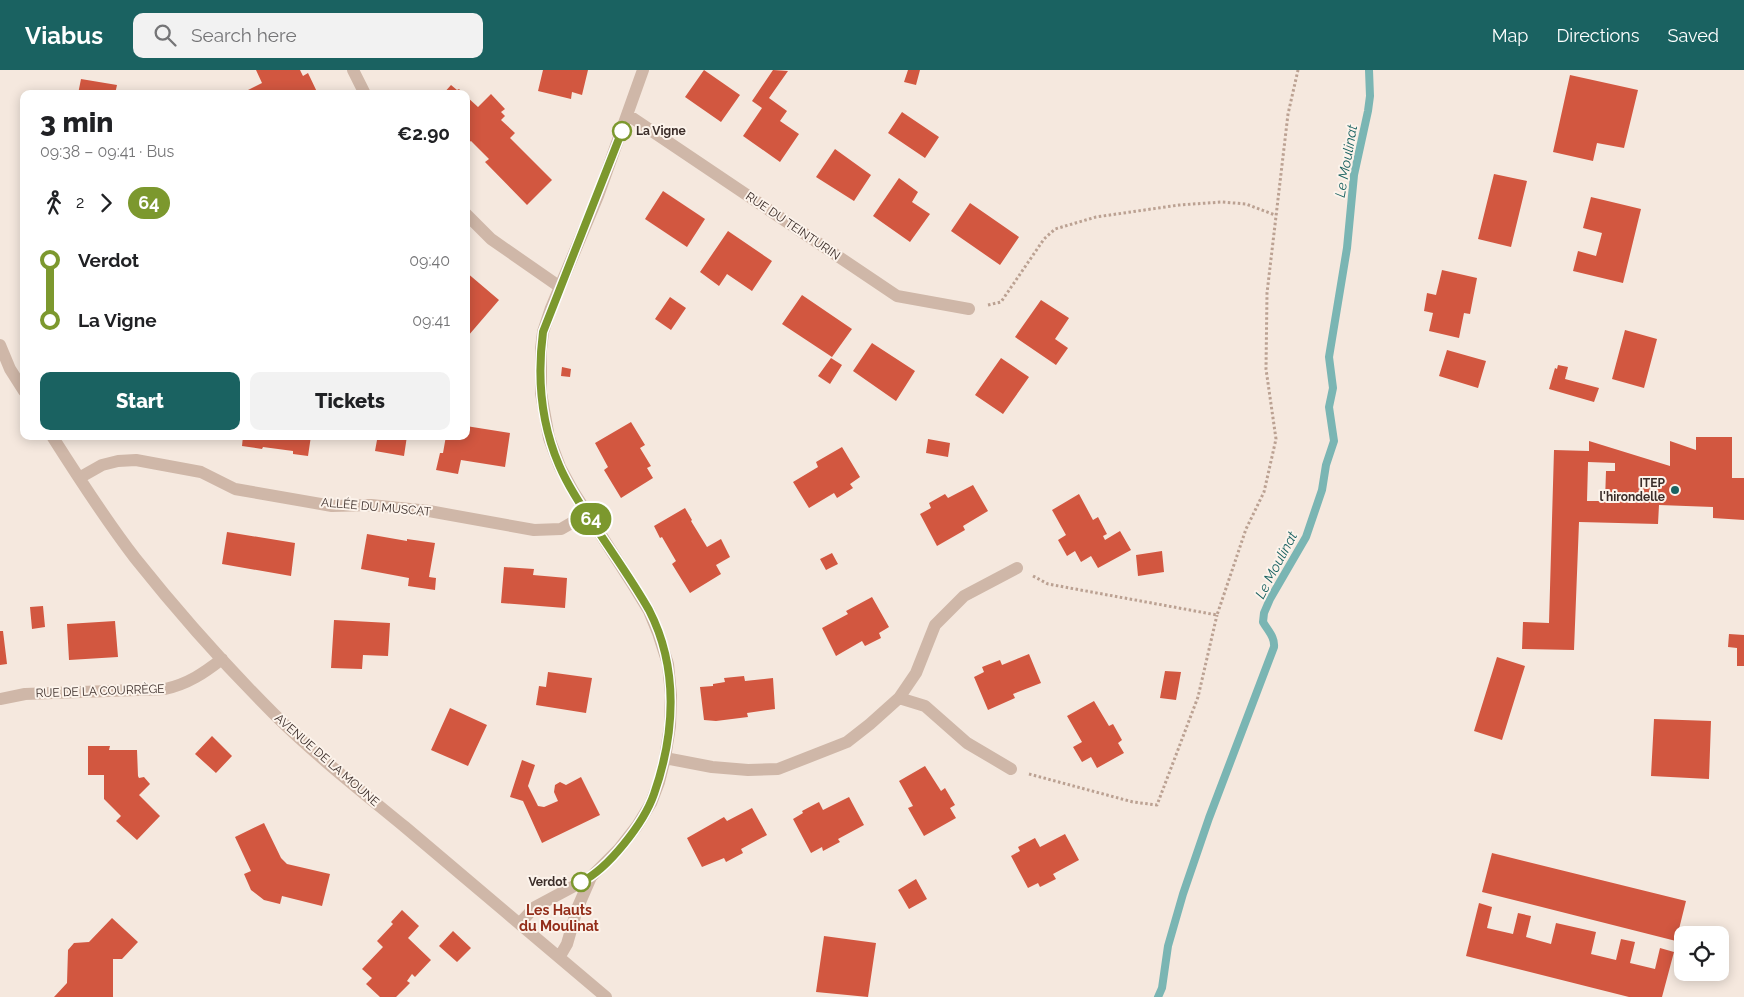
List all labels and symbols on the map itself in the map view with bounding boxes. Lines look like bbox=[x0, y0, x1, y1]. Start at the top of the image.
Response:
marker: La Vigne bbox=[612, 121, 632, 141]
water label: Le Moulinat bbox=[1332, 123, 1360, 199]
place label: La Vigne bbox=[636, 124, 686, 138]
street label: RUE DU TEINTURIN bbox=[743, 189, 843, 263]
place label: ITEP l'hirondelle bbox=[1599, 476, 1666, 504]
marker: ITEP l'hirondelle bbox=[1669, 484, 1681, 496]
street label: ALLÉE DU MUSCAT bbox=[321, 495, 432, 519]
line badge: 64 bbox=[568, 503, 614, 535]
water label: Le Moulinat bbox=[1252, 528, 1301, 601]
street label: RUE DE LA COURRÈGE bbox=[35, 682, 165, 700]
street label: AVENUE DE LA MOUNE bbox=[272, 711, 382, 809]
marker: Verdot bbox=[571, 872, 591, 892]
place label: Verdot bbox=[528, 875, 567, 889]
district label: Les Hauts du Moulinat bbox=[519, 902, 600, 934]

